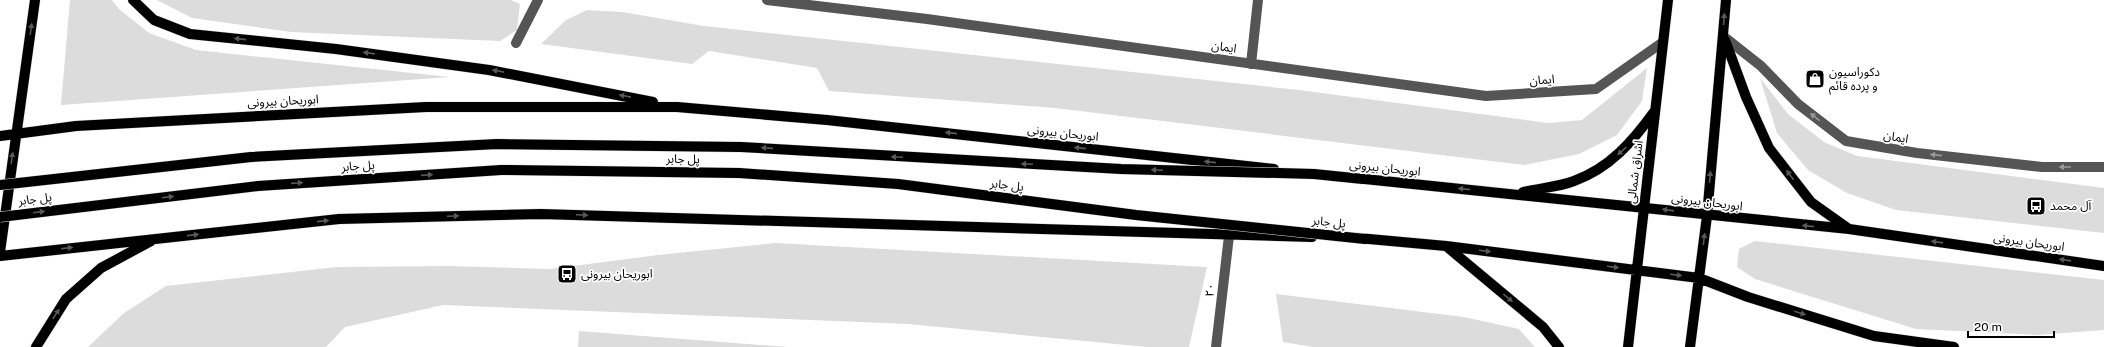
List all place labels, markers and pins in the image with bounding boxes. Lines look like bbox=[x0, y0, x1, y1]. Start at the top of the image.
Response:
place label: دکوراسیون و پرده قائم bbox=[1829, 65, 1880, 95]
shop icon: دکوراسیون و پرده قائم bbox=[1804, 68, 1826, 90]
bus stop icon: آل محمد bbox=[2025, 195, 2047, 217]
place label: آل محمد bbox=[2050, 199, 2092, 213]
bus stop icon: ابوریحان بیرونی bbox=[556, 263, 578, 285]
place label: ابوریحان بیرونی bbox=[581, 267, 653, 281]

